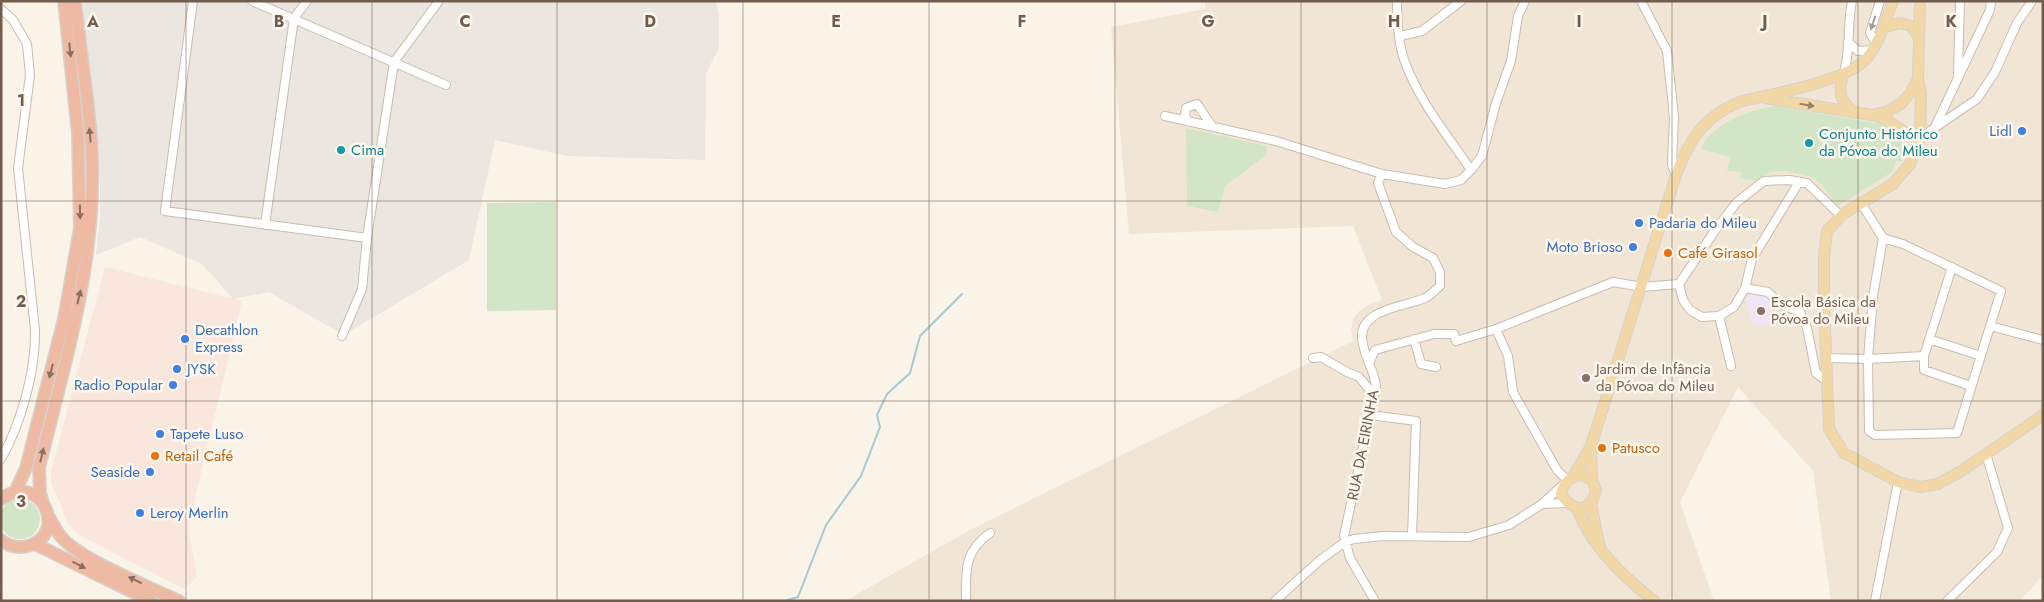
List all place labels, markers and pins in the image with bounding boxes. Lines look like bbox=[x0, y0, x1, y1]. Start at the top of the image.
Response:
place label: Lidl bbox=[1989, 120, 2012, 142]
place label: Conjunto Histórico da Póvoa do Mileu bbox=[1819, 123, 1938, 162]
marker: Lidl bbox=[2016, 125, 2028, 137]
marker: Conjunto Histórico da Póvoa do Mileu bbox=[1803, 137, 1815, 149]
place label: Cima bbox=[351, 139, 384, 161]
marker: Cima bbox=[335, 144, 347, 156]
place label: Padaria do Mileu bbox=[1649, 212, 1757, 234]
marker: Padaria do Mileu bbox=[1633, 217, 1645, 229]
place label: Moto Brioso bbox=[1547, 236, 1623, 258]
marker: Moto Brioso bbox=[1627, 241, 1639, 253]
place label: Café Girasol bbox=[1678, 242, 1758, 264]
marker: Café Girasol bbox=[1662, 247, 1674, 259]
place label: Escola Básica da Póvoa do Mileu bbox=[1771, 291, 1876, 330]
marker: Escola Básica da Póvoa do Mileu bbox=[1755, 305, 1767, 317]
place label: Decathlon Express bbox=[195, 319, 258, 358]
marker: Decathlon Express bbox=[179, 333, 191, 345]
place label: JYSK bbox=[185, 358, 216, 380]
place label: Jardim de Infância da Póvoa do Mileu bbox=[1594, 358, 1715, 397]
marker: JYSK bbox=[171, 363, 183, 375]
marker: Jardim de Infância da Póvoa do Mileu bbox=[1580, 372, 1592, 384]
place label: Radio Popular bbox=[74, 374, 164, 396]
marker: Radio Popular bbox=[167, 379, 179, 391]
place label: Tapete Luso bbox=[170, 423, 243, 445]
marker: Tapete Luso bbox=[154, 428, 166, 440]
place label: Patusco bbox=[1612, 437, 1660, 459]
marker: Patusco bbox=[1596, 442, 1608, 454]
place label: Retail Café bbox=[165, 445, 234, 467]
marker: Retail Café bbox=[149, 450, 161, 462]
place label: Seaside bbox=[91, 461, 140, 483]
marker: Seaside bbox=[144, 466, 156, 478]
place label: Leroy Merlin bbox=[150, 502, 229, 524]
marker: Leroy Merlin bbox=[134, 507, 146, 519]

